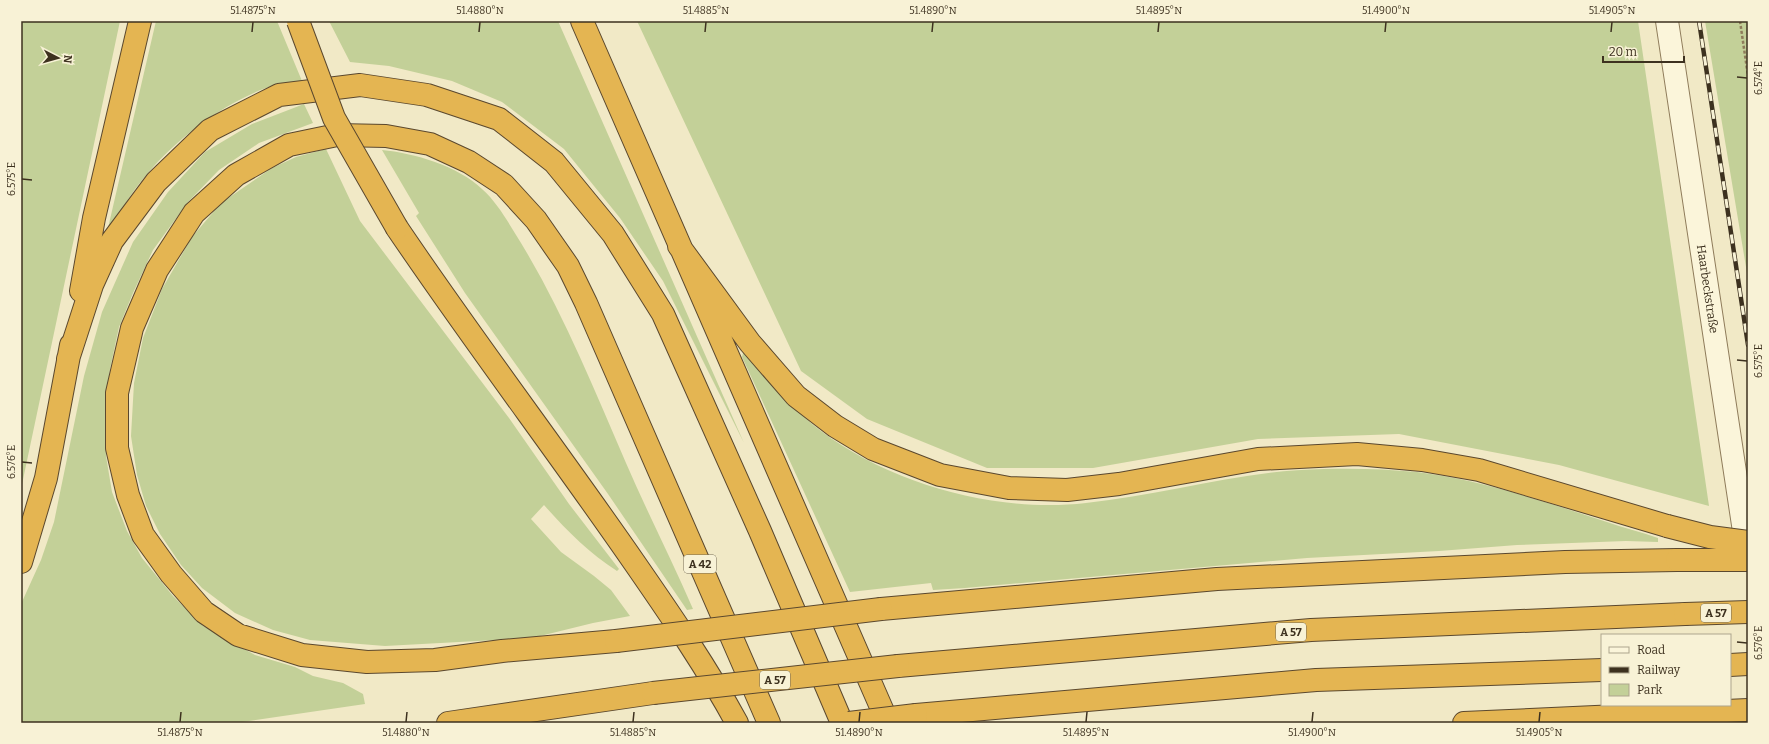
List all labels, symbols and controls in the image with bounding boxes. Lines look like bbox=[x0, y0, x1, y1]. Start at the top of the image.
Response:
text: 51.4875°N bbox=[230, 5, 276, 17]
text: 51.4880°N bbox=[456, 5, 504, 17]
text: 51.4885°N bbox=[683, 5, 729, 17]
text: 51.4890°N bbox=[909, 5, 957, 17]
text: 51.4895°N bbox=[1136, 5, 1182, 17]
text: 51.4900°N bbox=[1362, 5, 1410, 17]
text: 51.4905°N bbox=[1589, 5, 1635, 17]
north arrow bbox=[38, 38, 78, 78]
scale bar bbox=[1603, 38, 1684, 64]
text: 20 m bbox=[1609, 45, 1638, 59]
text: N bbox=[60, 54, 74, 64]
text: 6.574°E bbox=[1753, 61, 1765, 95]
text: 6.575°E bbox=[6, 162, 18, 196]
street label: Haarbeckstraße bbox=[1694, 244, 1721, 334]
text: 6.575°E bbox=[1753, 344, 1765, 378]
text: 6.576°E bbox=[6, 445, 18, 479]
road number: A 42 bbox=[684, 555, 716, 573]
road number: A 57 bbox=[1701, 604, 1731, 622]
road number: A 57 bbox=[1276, 623, 1306, 641]
text: 6.576°E bbox=[1753, 626, 1765, 660]
legend bbox=[1601, 634, 1731, 706]
text: Road bbox=[1637, 643, 1665, 657]
text: Railway bbox=[1637, 663, 1681, 677]
road number: A 57 bbox=[760, 671, 790, 689]
text: Park bbox=[1637, 683, 1663, 697]
text: 51.4875°N bbox=[157, 727, 203, 739]
text: 51.4880°N bbox=[382, 727, 430, 739]
text: 51.4885°N bbox=[610, 727, 656, 739]
text: 51.4890°N bbox=[835, 727, 883, 739]
text: 51.4895°N bbox=[1063, 727, 1109, 739]
text: 51.4900°N bbox=[1288, 727, 1336, 739]
text: 51.4905°N bbox=[1516, 727, 1562, 739]

